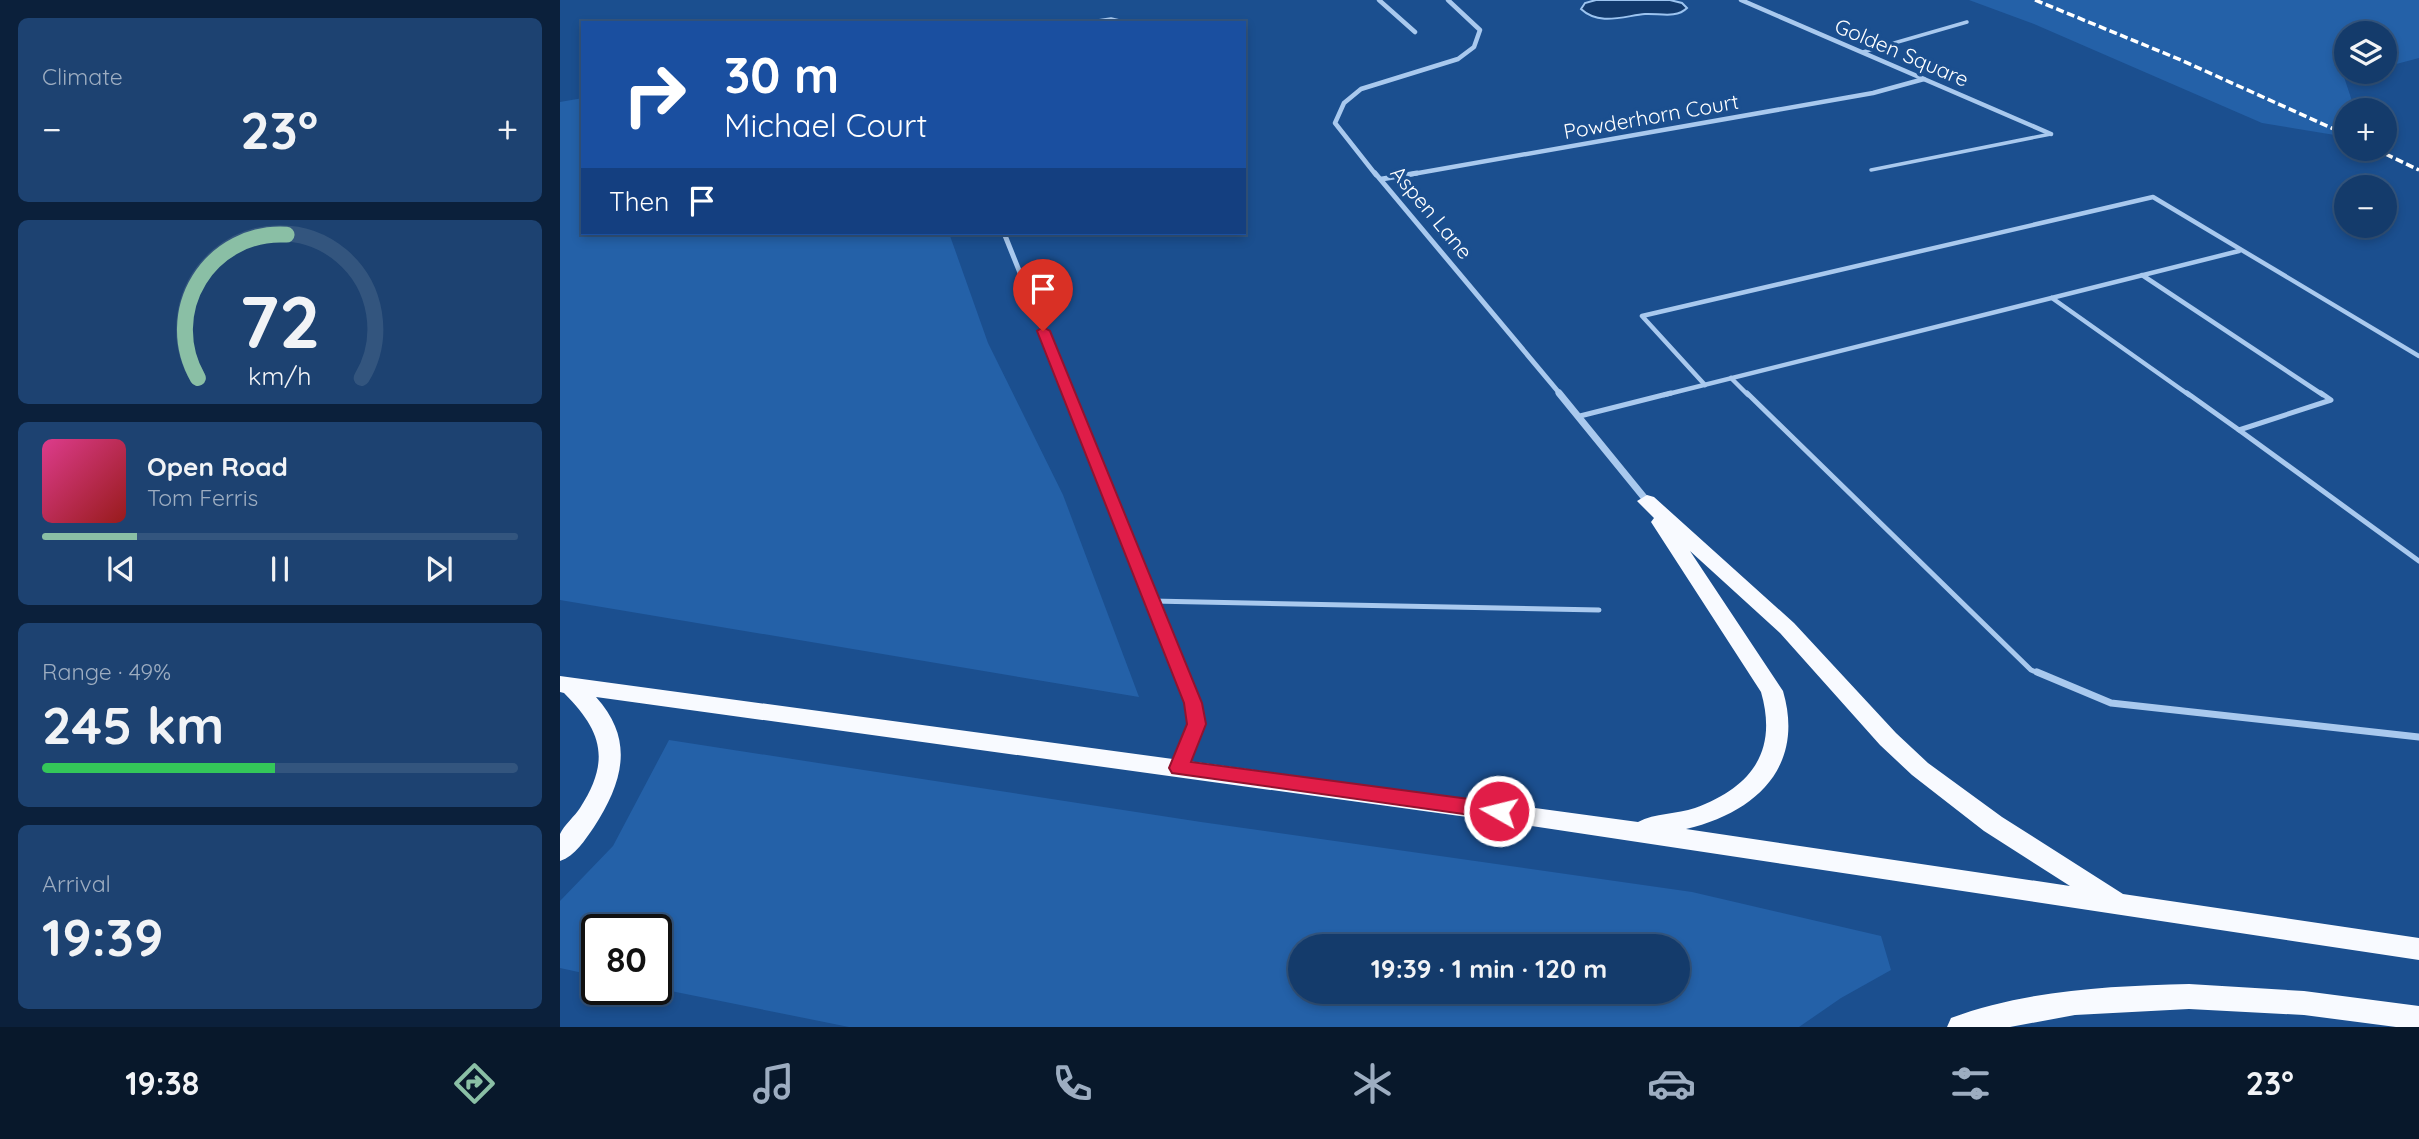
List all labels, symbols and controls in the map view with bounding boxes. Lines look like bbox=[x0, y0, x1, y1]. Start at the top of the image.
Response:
street label: Golden Square bbox=[1831, 12, 1973, 92]
map controls bbox=[2334, 21, 2397, 238]
button: layers bbox=[2334, 21, 2397, 84]
text: 30 m bbox=[724, 44, 839, 105]
icon: right bbox=[609, 49, 700, 140]
text: Climate bbox=[42, 62, 123, 91]
street label: Powderhorn Court bbox=[1561, 88, 1741, 144]
text: 23° bbox=[240, 97, 318, 162]
button: + bbox=[2334, 98, 2397, 161]
text: − bbox=[42, 105, 62, 153]
text: + bbox=[497, 105, 518, 153]
text: Michael Court bbox=[724, 105, 927, 145]
street label: Aspen Lane bbox=[1385, 160, 1479, 264]
button: − bbox=[2334, 175, 2397, 238]
icon: arrive bbox=[683, 182, 721, 220]
text: Then bbox=[609, 185, 669, 218]
pin bbox=[1013, 259, 1073, 331]
icon: arrive bbox=[1024, 270, 1062, 308]
text: 72 bbox=[239, 275, 321, 366]
text: km/h bbox=[248, 359, 312, 390]
text: Open Road bbox=[147, 450, 288, 483]
text: Tom Ferris bbox=[147, 483, 258, 512]
icon: previous bbox=[102, 550, 140, 588]
icon: pause bbox=[261, 550, 299, 588]
icon: next bbox=[420, 550, 458, 588]
text: Range · 49% bbox=[42, 657, 171, 686]
text: 245 km bbox=[42, 692, 224, 757]
position arrow bbox=[1462, 774, 1536, 848]
text: Arrival bbox=[42, 869, 111, 898]
text: 19:39 bbox=[42, 904, 163, 969]
speed limit sign: 80 bbox=[581, 914, 672, 1005]
text: 19:39 · 1 min · 120 m bbox=[1371, 952, 1607, 985]
icon: directions bbox=[450, 1059, 499, 1108]
icon: music bbox=[749, 1059, 798, 1108]
icon: phone bbox=[1048, 1059, 1097, 1108]
icon: climate bbox=[1348, 1059, 1397, 1108]
icon: car bbox=[1647, 1059, 1696, 1108]
icon: filters bbox=[1946, 1059, 1995, 1108]
text: 19:38 bbox=[125, 1063, 199, 1103]
text: 23° bbox=[2246, 1063, 2294, 1103]

